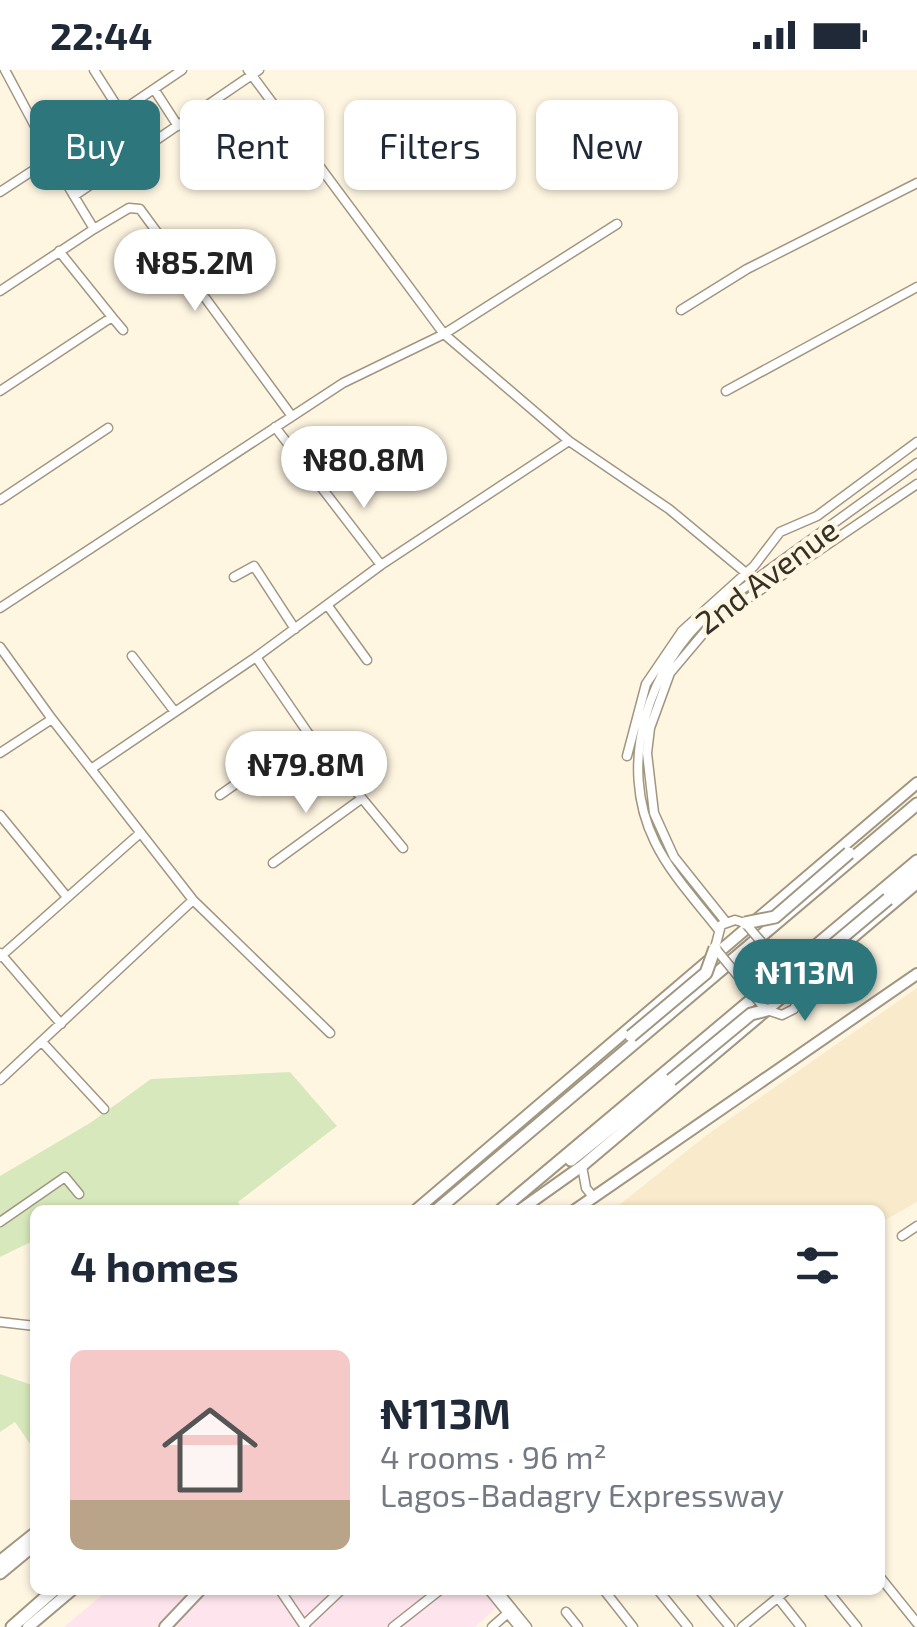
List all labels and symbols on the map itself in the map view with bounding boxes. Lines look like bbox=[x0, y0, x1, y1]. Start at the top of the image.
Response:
pin: ₦85.2M bbox=[114, 229, 276, 314]
pin: ₦80.8M bbox=[283, 426, 445, 511]
street label: 2nd Avenue bbox=[687, 509, 845, 641]
pin: ₦79.8M bbox=[225, 731, 387, 816]
pin: ₦113M bbox=[735, 939, 875, 1024]

